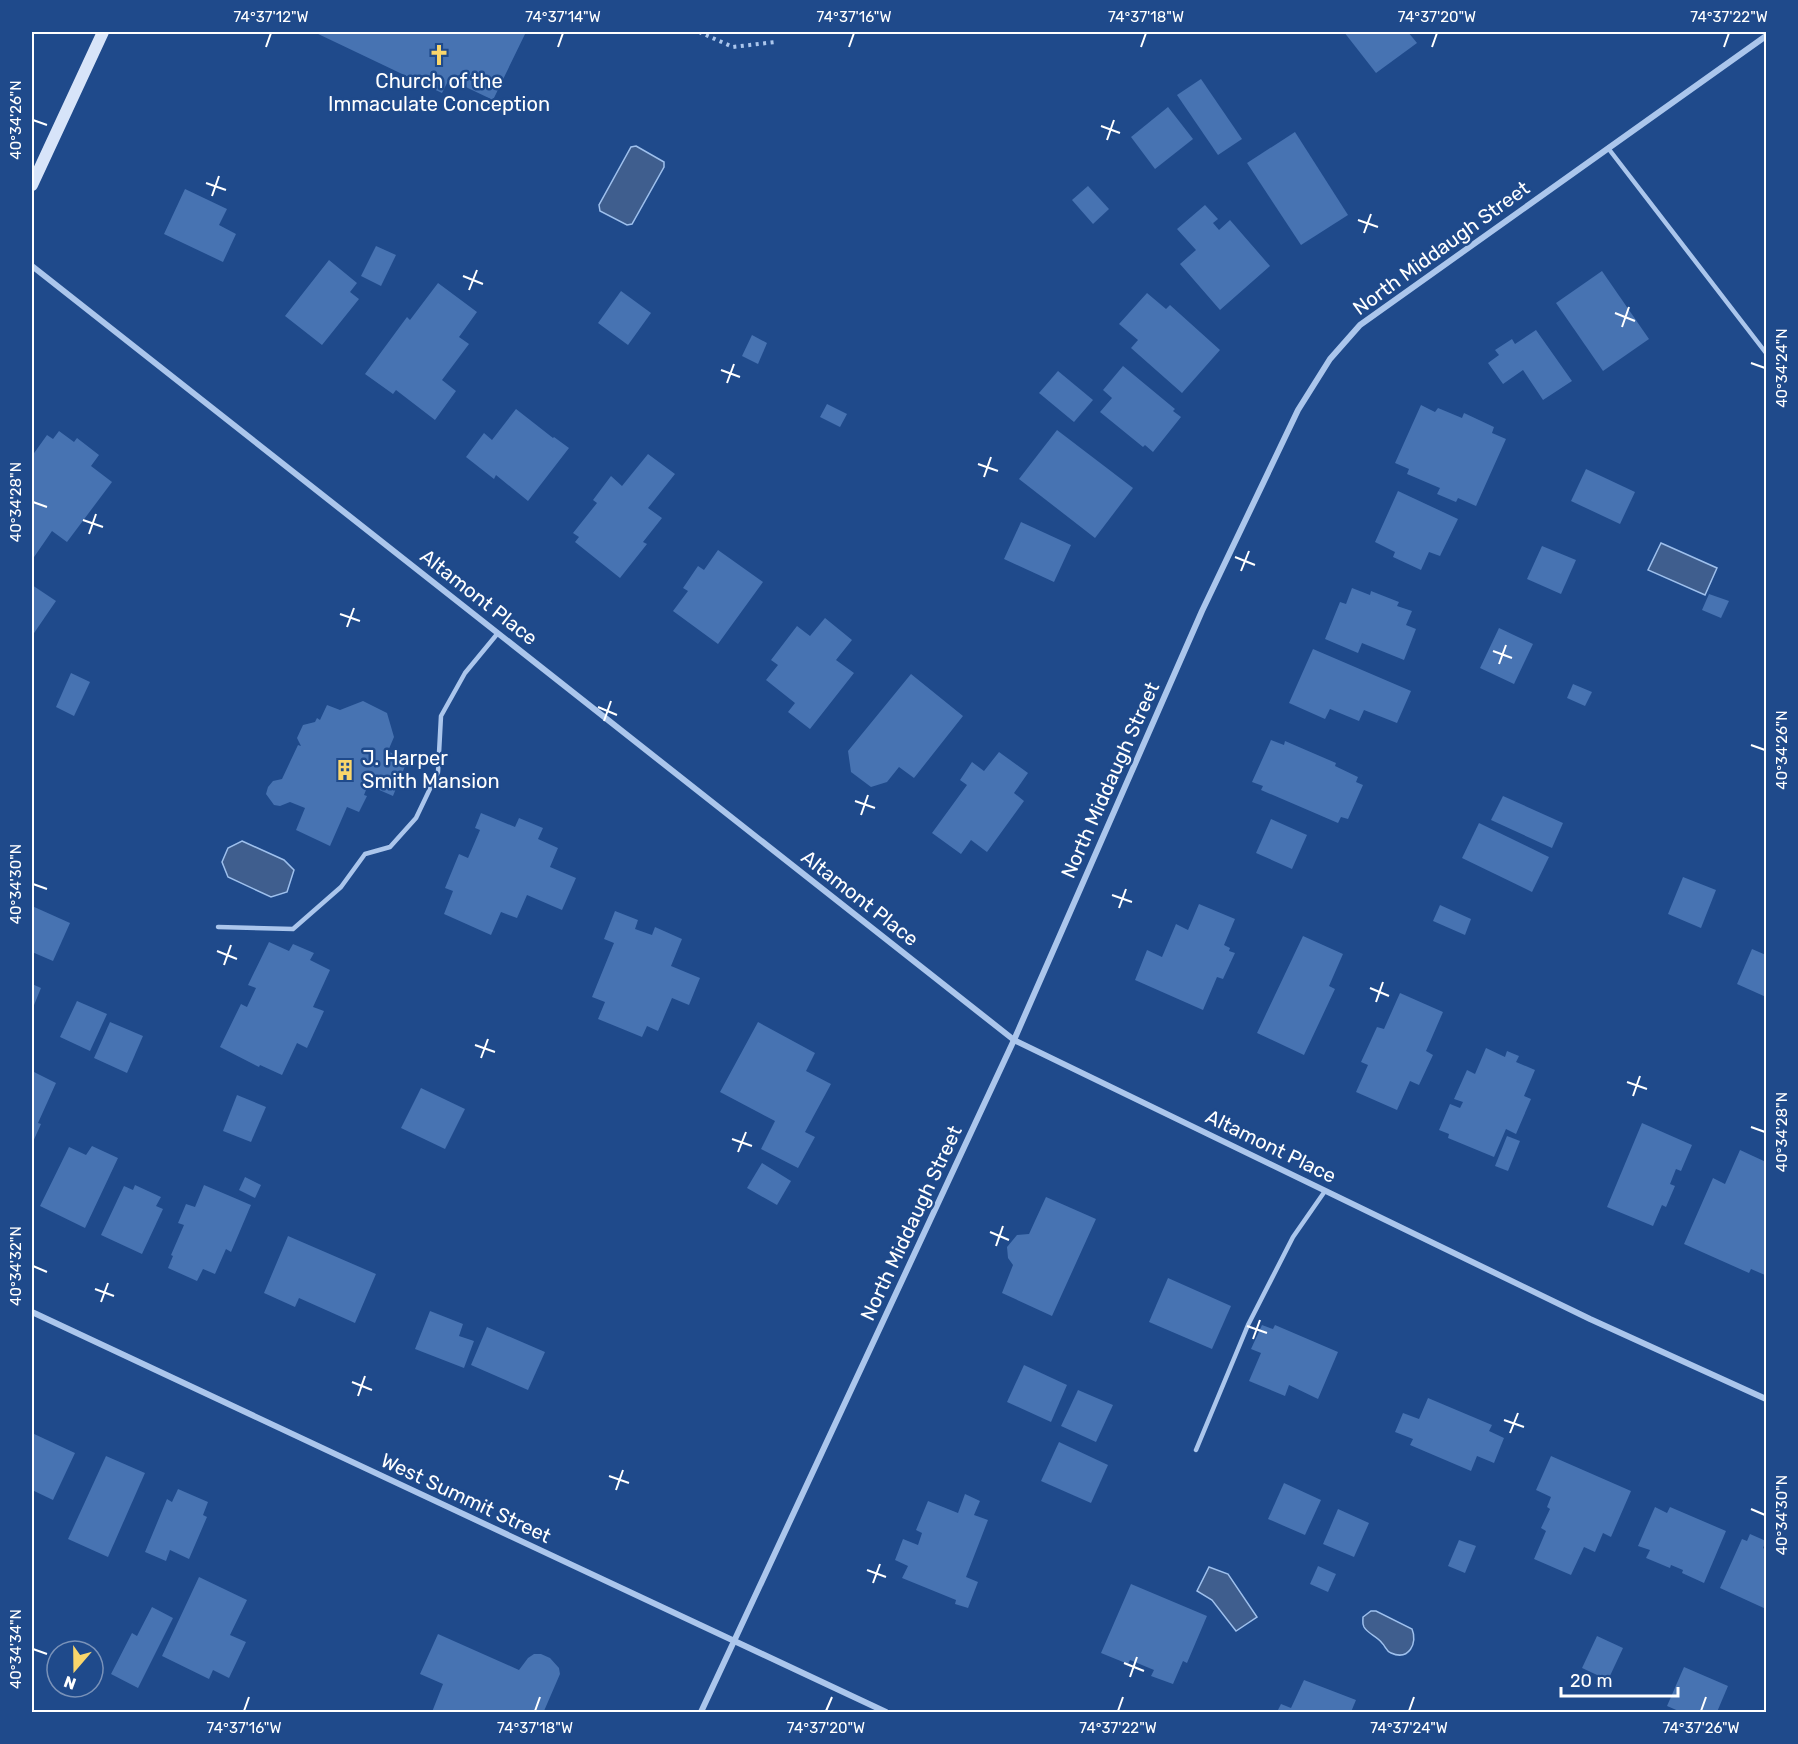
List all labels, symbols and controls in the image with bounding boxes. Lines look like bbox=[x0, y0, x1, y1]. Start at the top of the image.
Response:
text: 74°37'12"W bbox=[233, 8, 309, 26]
text: 74°37'14"W bbox=[525, 8, 601, 26]
text: 74°37'16"W bbox=[817, 8, 891, 26]
text: 74°37'18"W bbox=[1108, 8, 1184, 26]
text: 74°37'20"W bbox=[1398, 8, 1476, 26]
text: 74°37'22"W bbox=[1690, 8, 1768, 26]
church icon: Church of the Immaculate Conception bbox=[427, 43, 451, 67]
place label: Church of the Immaculate Conception bbox=[328, 69, 550, 116]
text: 40°34'26"N bbox=[7, 80, 25, 160]
street label: North Middaugh Street bbox=[1348, 176, 1534, 320]
text: 40°34'24"N bbox=[1773, 328, 1791, 408]
text: 40°34'28"N bbox=[7, 462, 25, 542]
street label: Altamont Place bbox=[416, 544, 542, 650]
street label: North Middaugh Street bbox=[1056, 678, 1164, 882]
text: 40°34'26"N bbox=[1773, 710, 1791, 790]
place label: J. Harper Smith Mansion bbox=[362, 746, 500, 793]
building icon: J. Harper Smith Mansion bbox=[333, 758, 357, 782]
text: 40°34'30"N bbox=[7, 844, 25, 924]
street label: Altamont Place bbox=[797, 845, 923, 951]
text: 40°34'28"N bbox=[1773, 1092, 1791, 1172]
street label: Altamont Place bbox=[1202, 1104, 1340, 1188]
street label: North Middaugh Street bbox=[855, 1122, 967, 1324]
text: 40°34'32"N bbox=[7, 1226, 25, 1306]
street label: West Summit Street bbox=[377, 1448, 555, 1548]
text: 40°34'30"N bbox=[1773, 1475, 1791, 1555]
text: 40°34'34"N bbox=[7, 1609, 25, 1689]
north arrow bbox=[45, 1639, 105, 1699]
scale bar bbox=[1561, 1660, 1678, 1698]
text: 20 m bbox=[1570, 1670, 1612, 1692]
text: N bbox=[61, 1672, 79, 1694]
text: 74°37'16"W bbox=[207, 1719, 281, 1737]
text: 74°37'18"W bbox=[497, 1719, 573, 1737]
text: 74°37'20"W bbox=[787, 1719, 865, 1737]
text: 74°37'22"W bbox=[1079, 1719, 1157, 1737]
text: 74°37'24"W bbox=[1370, 1719, 1448, 1737]
text: 74°37'26"W bbox=[1662, 1719, 1740, 1737]

